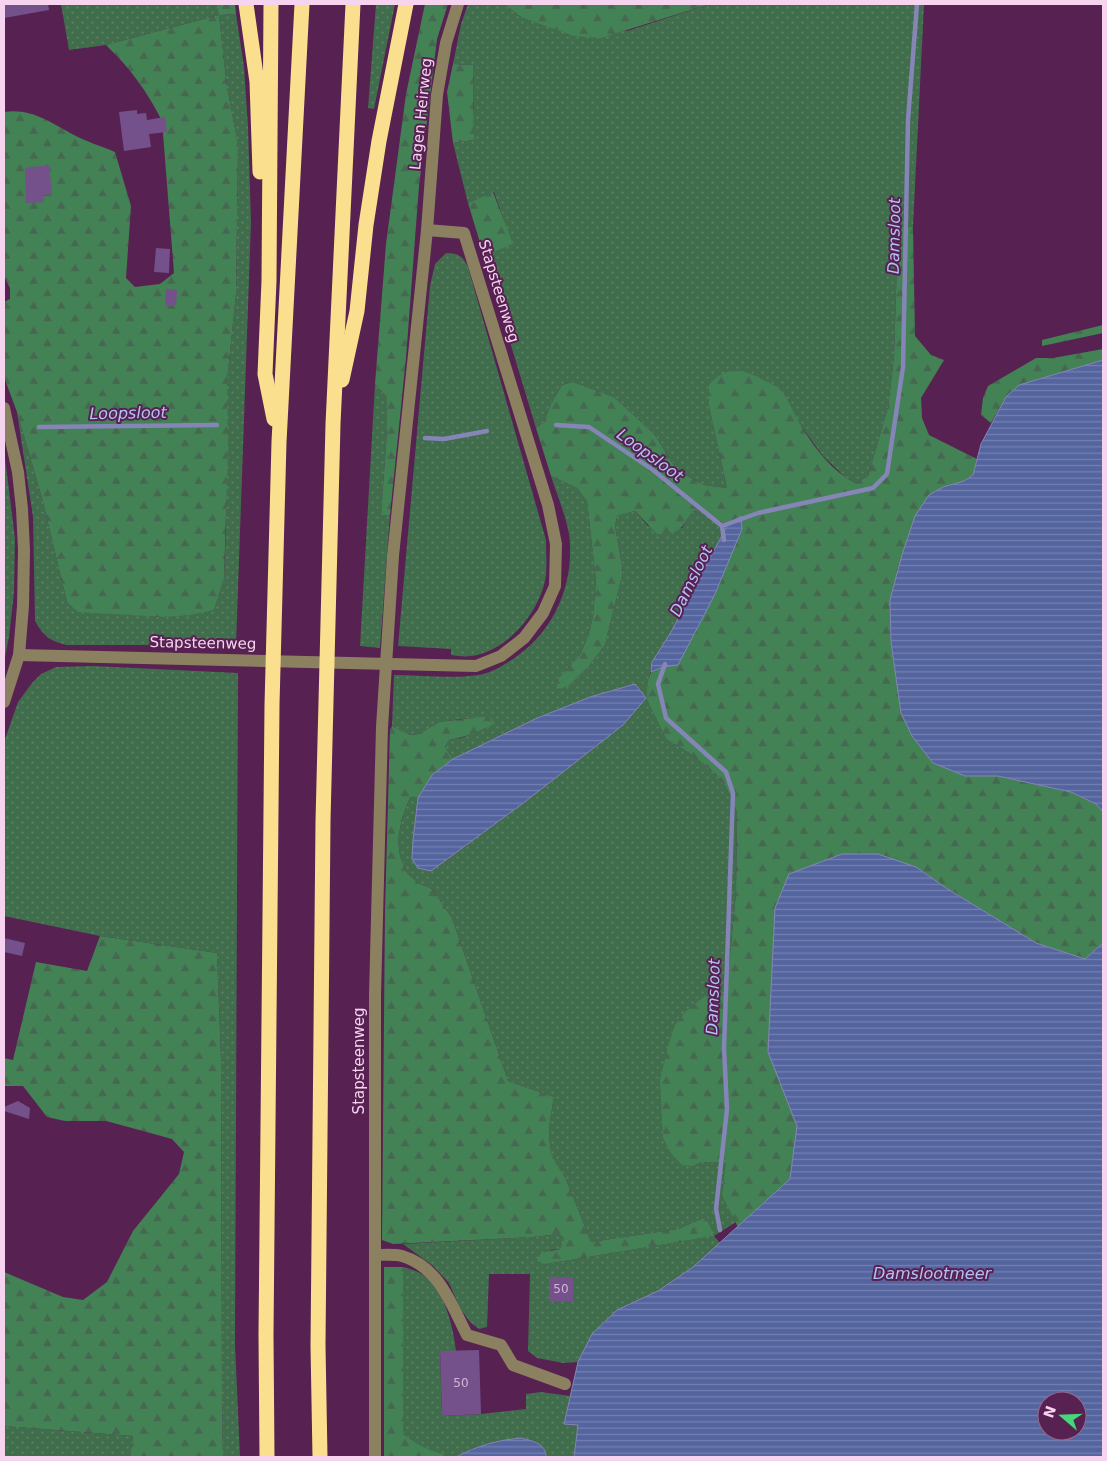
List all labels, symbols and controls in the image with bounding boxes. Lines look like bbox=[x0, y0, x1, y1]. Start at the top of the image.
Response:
street label: Lagen Heirweg bbox=[406, 57, 436, 171]
water label: Damsloot bbox=[884, 197, 904, 274]
street label: Stapsteenweg bbox=[475, 237, 523, 345]
water label: Loopsloot bbox=[89, 403, 168, 423]
water label: Loopsloot bbox=[613, 425, 687, 486]
water label: Damsloot bbox=[666, 542, 717, 619]
street label: Stapsteenweg bbox=[149, 633, 257, 653]
water label: Damsloot bbox=[702, 958, 724, 1035]
street label: Stapsteenweg bbox=[350, 1008, 368, 1114]
water label: Damslootmeer bbox=[873, 1264, 993, 1283]
house number: 50 bbox=[553, 1282, 569, 1296]
house number: 50 bbox=[453, 1376, 469, 1390]
north arrow bbox=[1037, 1391, 1087, 1441]
text: N bbox=[1040, 1404, 1059, 1420]

